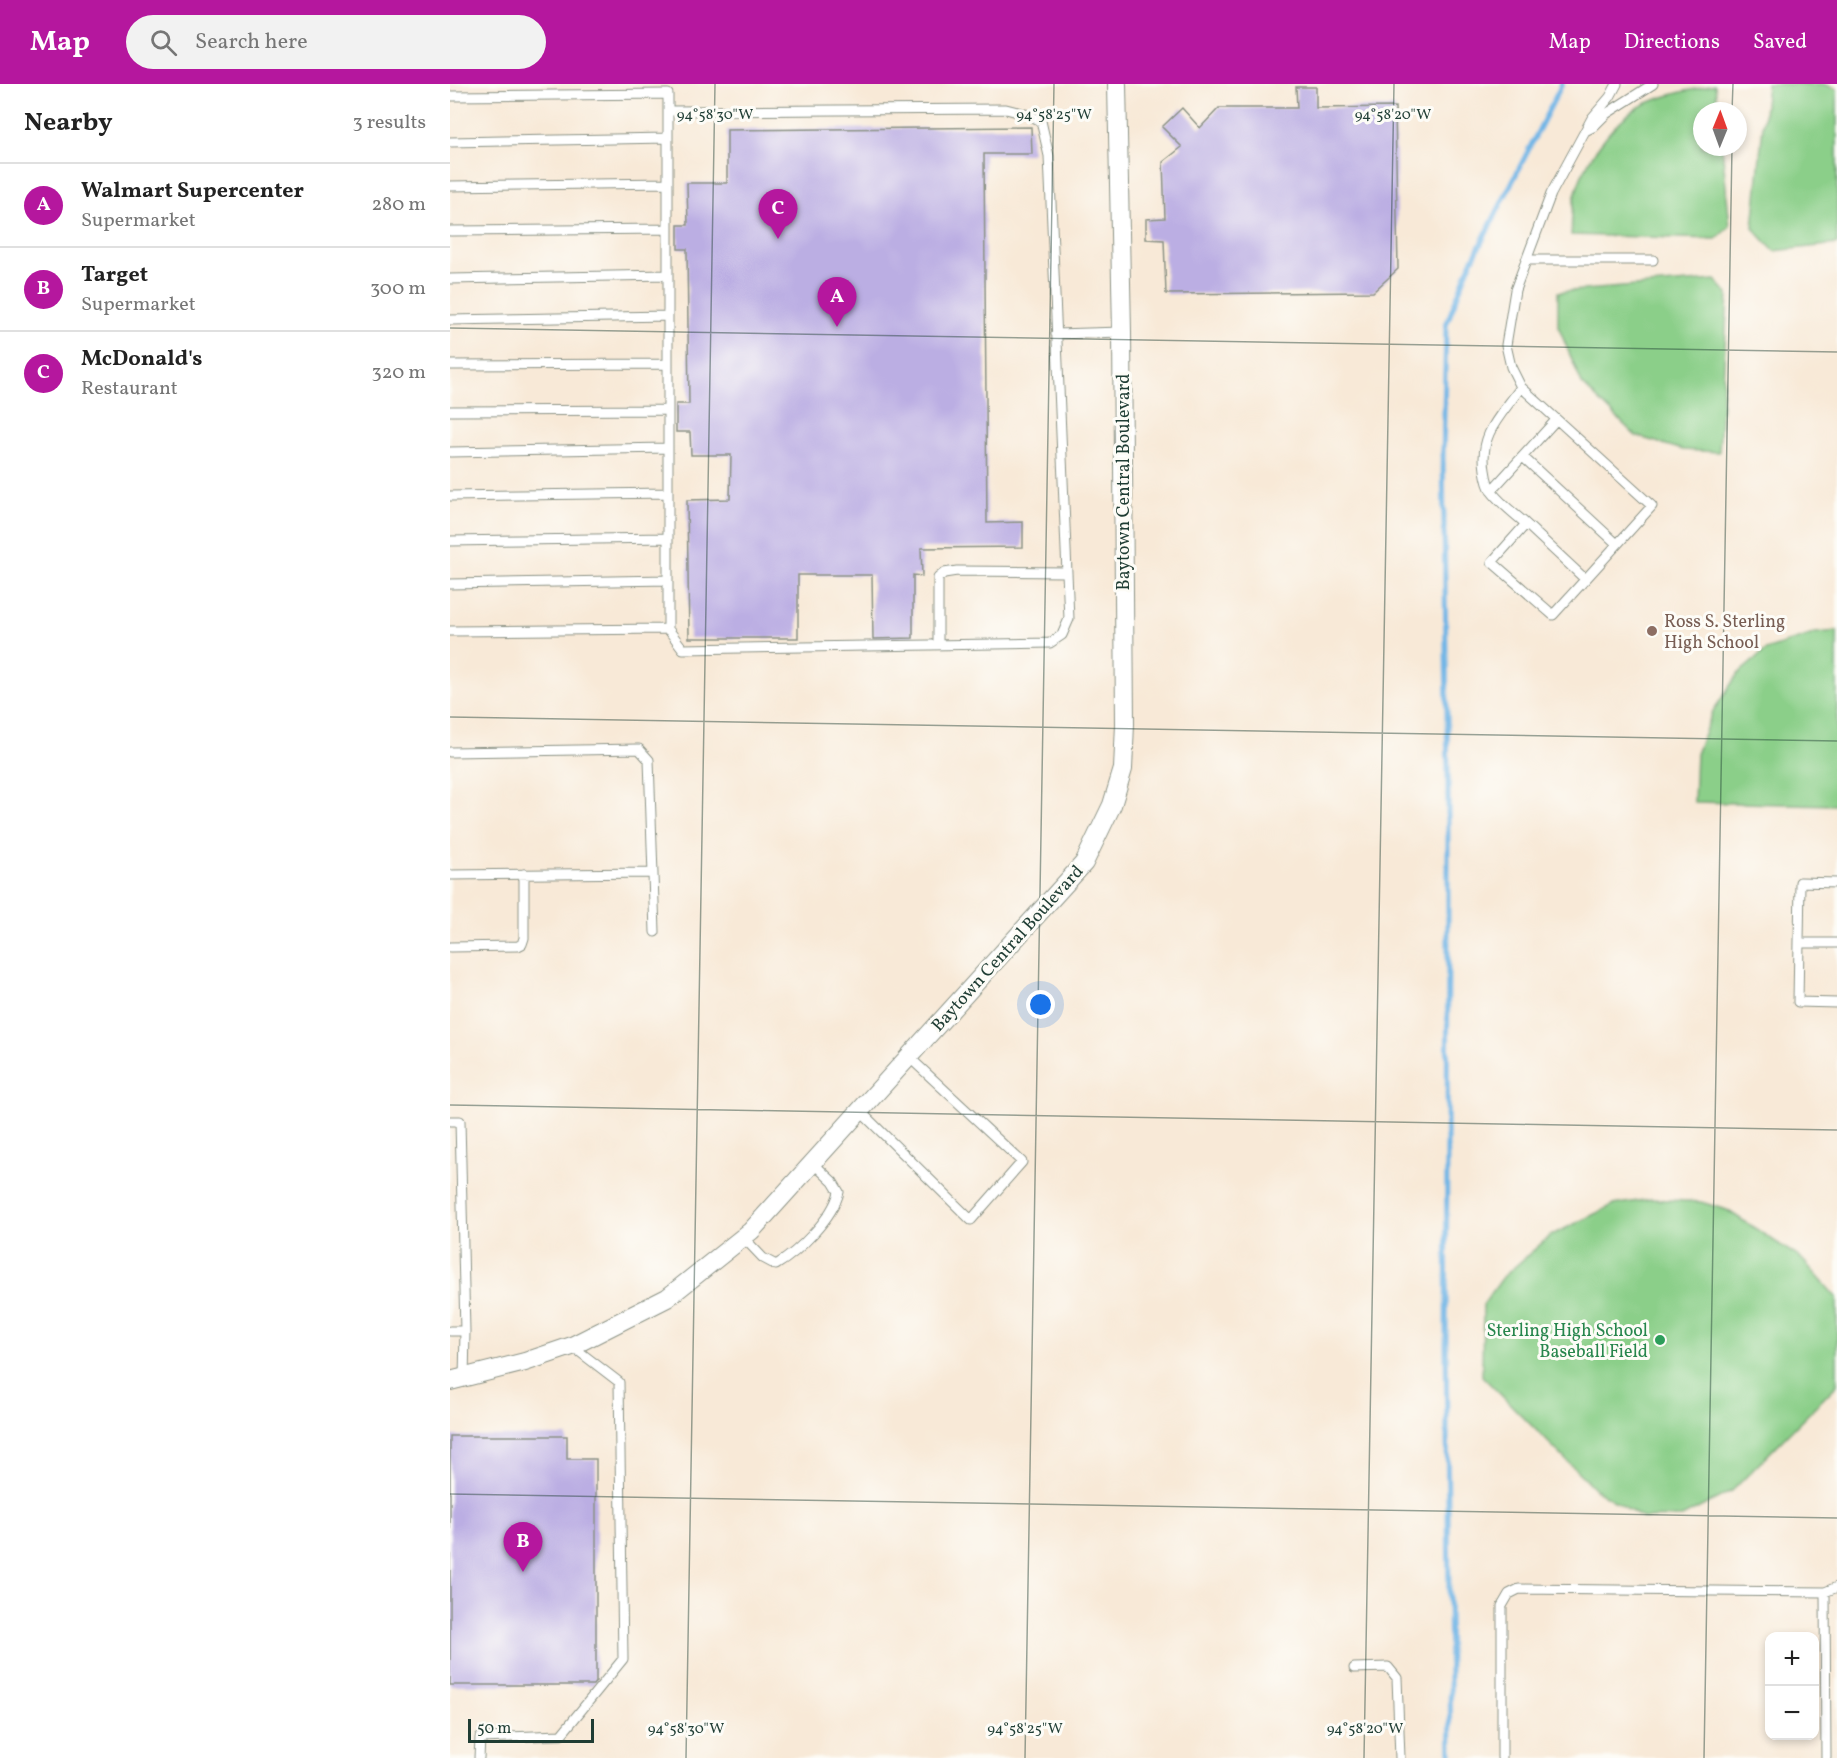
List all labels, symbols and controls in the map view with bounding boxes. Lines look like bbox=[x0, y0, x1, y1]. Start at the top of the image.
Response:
search box bbox=[126, 15, 546, 69]
text: Map bbox=[30, 23, 90, 62]
icon: search bbox=[147, 26, 180, 59]
text: Search here bbox=[195, 27, 308, 58]
text: Map bbox=[1549, 28, 1591, 57]
text: Directions bbox=[1624, 28, 1720, 57]
text: Saved bbox=[1753, 28, 1807, 57]
north arrow bbox=[1693, 102, 1747, 156]
text: Nearby bbox=[24, 105, 113, 141]
text: 94°58'30"W bbox=[677, 105, 753, 126]
text: 94°58'25"W bbox=[1016, 105, 1092, 126]
text: 94°58'20"W bbox=[1355, 105, 1431, 126]
text: 3 results bbox=[352, 109, 426, 137]
text: Walmart Supercenter bbox=[81, 176, 304, 207]
pin: C bbox=[758, 190, 798, 239]
text: A bbox=[36, 191, 51, 219]
text: 280 m bbox=[371, 191, 426, 219]
text: Supermarket bbox=[81, 207, 196, 235]
text: Target bbox=[81, 260, 148, 291]
text: B bbox=[37, 275, 50, 303]
text: 300 m bbox=[370, 275, 426, 303]
pin: A bbox=[818, 278, 856, 327]
text: Supermarket bbox=[81, 291, 196, 319]
text: McDonald's bbox=[81, 344, 202, 375]
text: C bbox=[37, 359, 50, 387]
text: 320 m bbox=[371, 359, 426, 387]
street label: Baytown Central Boulevard bbox=[1112, 374, 1137, 590]
text: Restaurant bbox=[81, 375, 178, 403]
place label: Ross S. Sterling High School bbox=[1664, 610, 1785, 656]
marker: Ross S. Sterling High School bbox=[1645, 624, 1659, 638]
street label: Baytown Central Boulevard bbox=[926, 860, 1090, 1038]
your location bbox=[1026, 990, 1055, 1019]
place label: Sterling High School Baseball Field bbox=[1486, 1319, 1648, 1365]
marker: Sterling High School Baseball Field bbox=[1653, 1333, 1667, 1347]
pin: B bbox=[504, 1522, 542, 1572]
map controls bbox=[1765, 1632, 1819, 1740]
button: + bbox=[1765, 1632, 1819, 1686]
button: − bbox=[1765, 1686, 1819, 1740]
scale bar bbox=[468, 1716, 594, 1744]
text: 50 m bbox=[477, 1718, 511, 1740]
text: 94°58'30"W bbox=[648, 1719, 724, 1740]
text: 94°58'25"W bbox=[987, 1719, 1063, 1740]
text: 94°58'20"W bbox=[1327, 1719, 1403, 1740]

